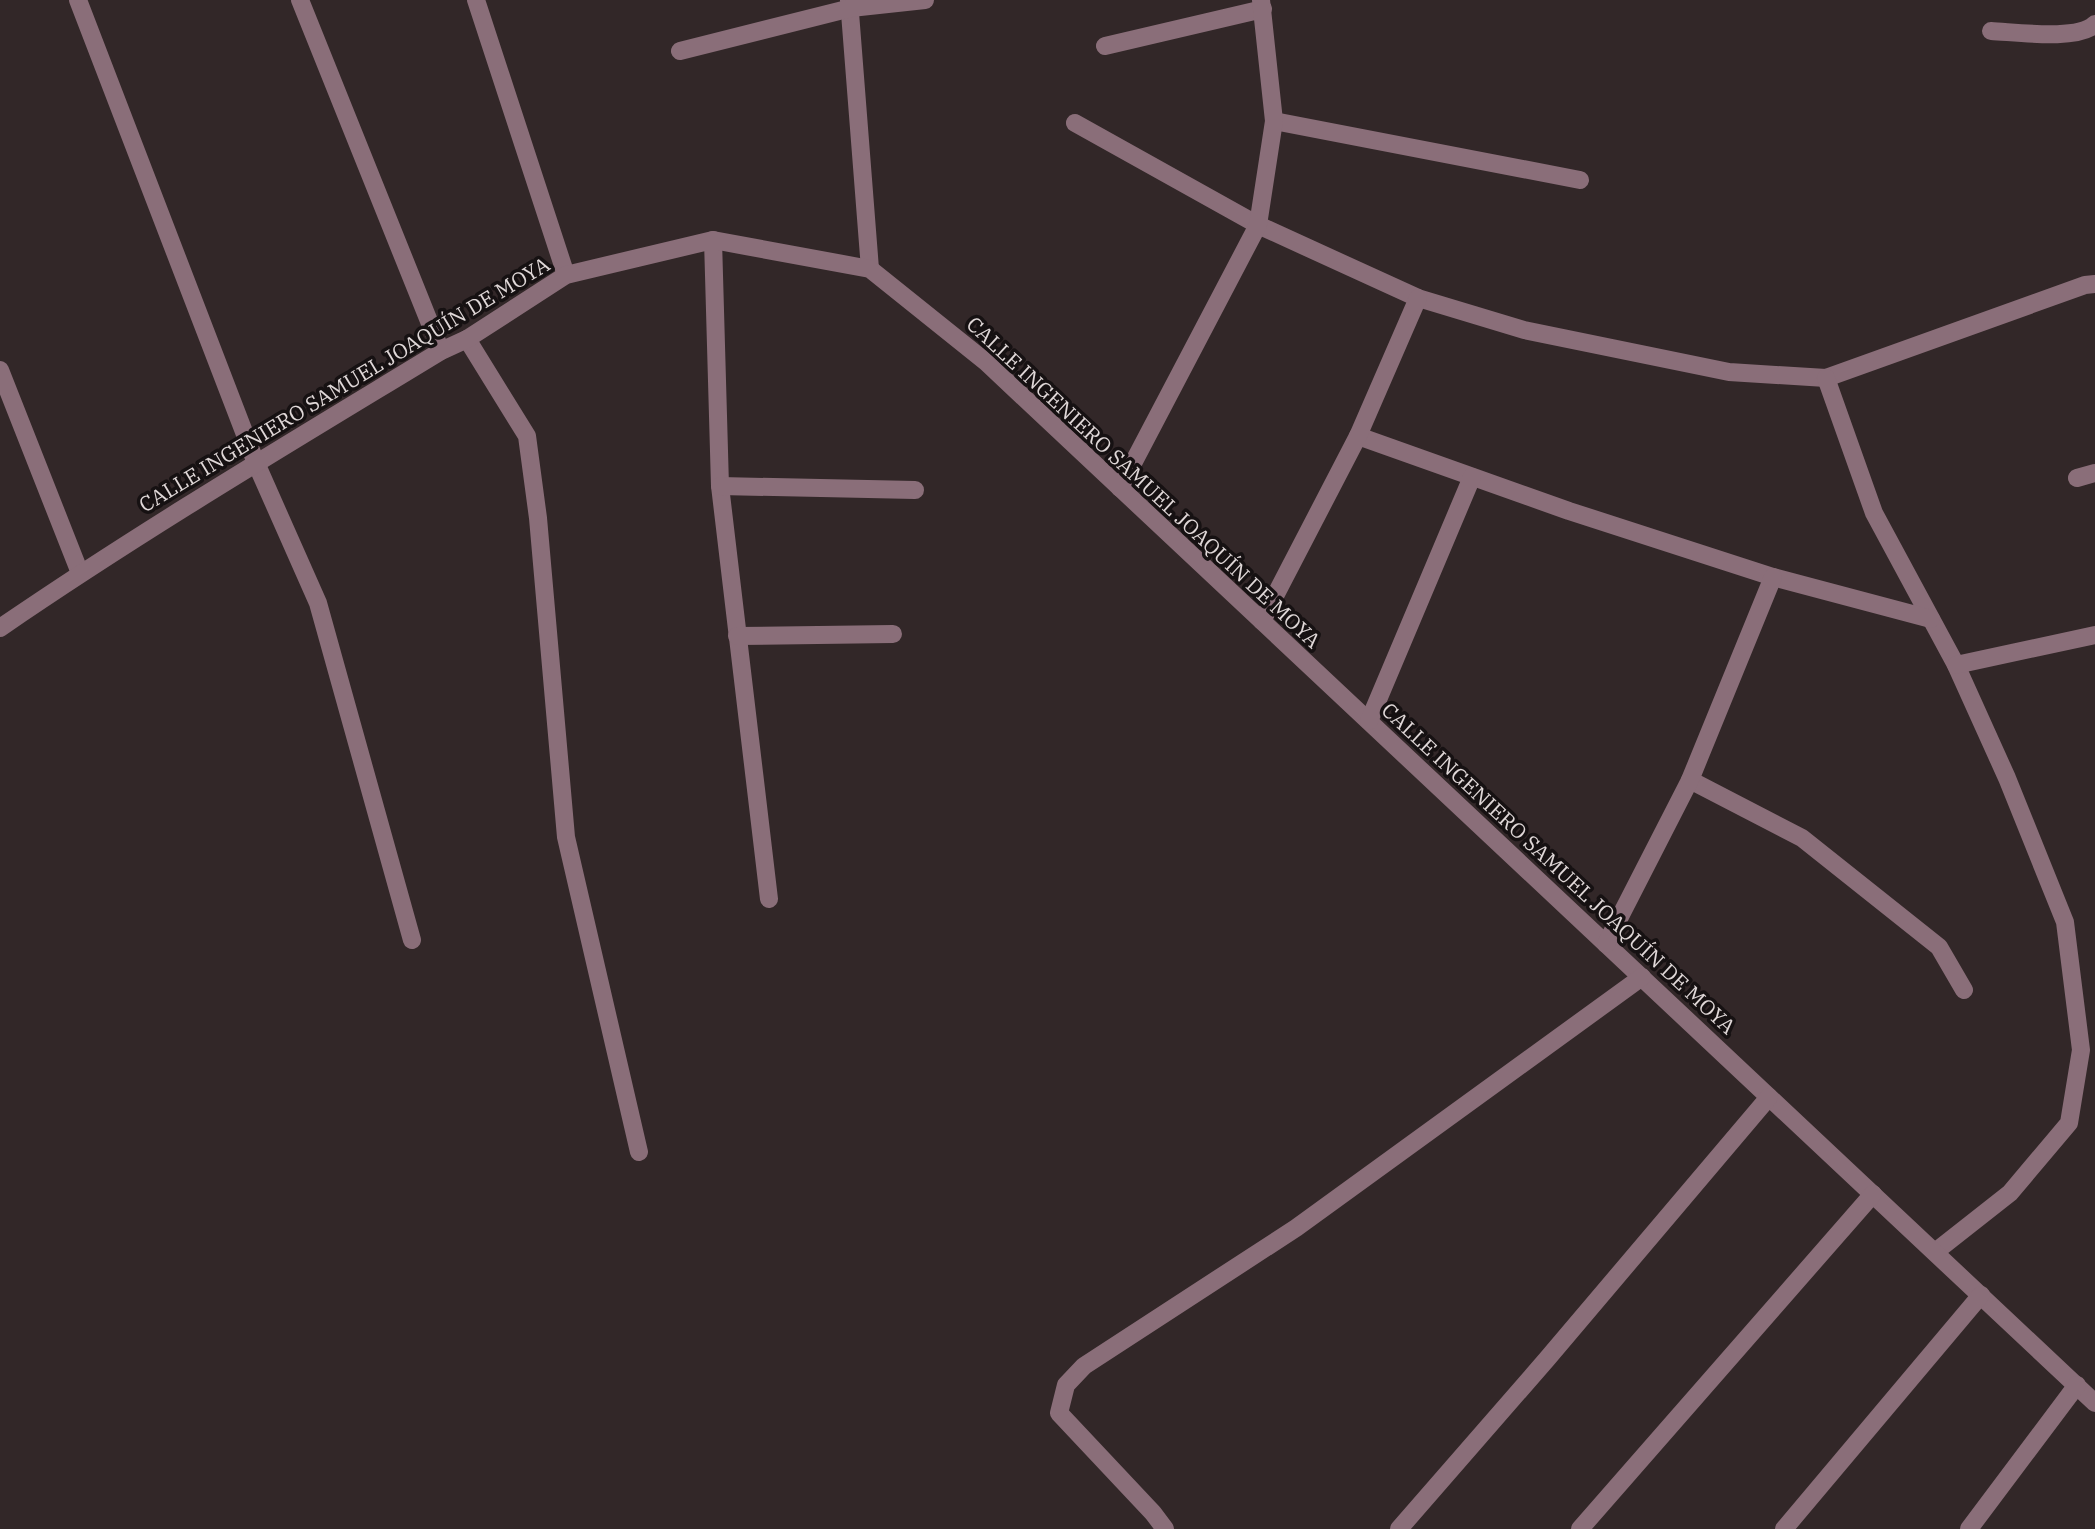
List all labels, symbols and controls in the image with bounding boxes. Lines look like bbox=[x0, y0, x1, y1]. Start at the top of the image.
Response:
street label: CALLE INGENIERO SAMUEL JOAQUÍN DE MOYA bbox=[133, 249, 555, 518]
street label: CALLE INGENIERO SAMUEL JOAQUÍN DE MOYA bbox=[961, 310, 1328, 654]
street label: CALLE INGENIERO SAMUEL JOAQUÍN DE MOYA bbox=[1376, 696, 1743, 1040]

